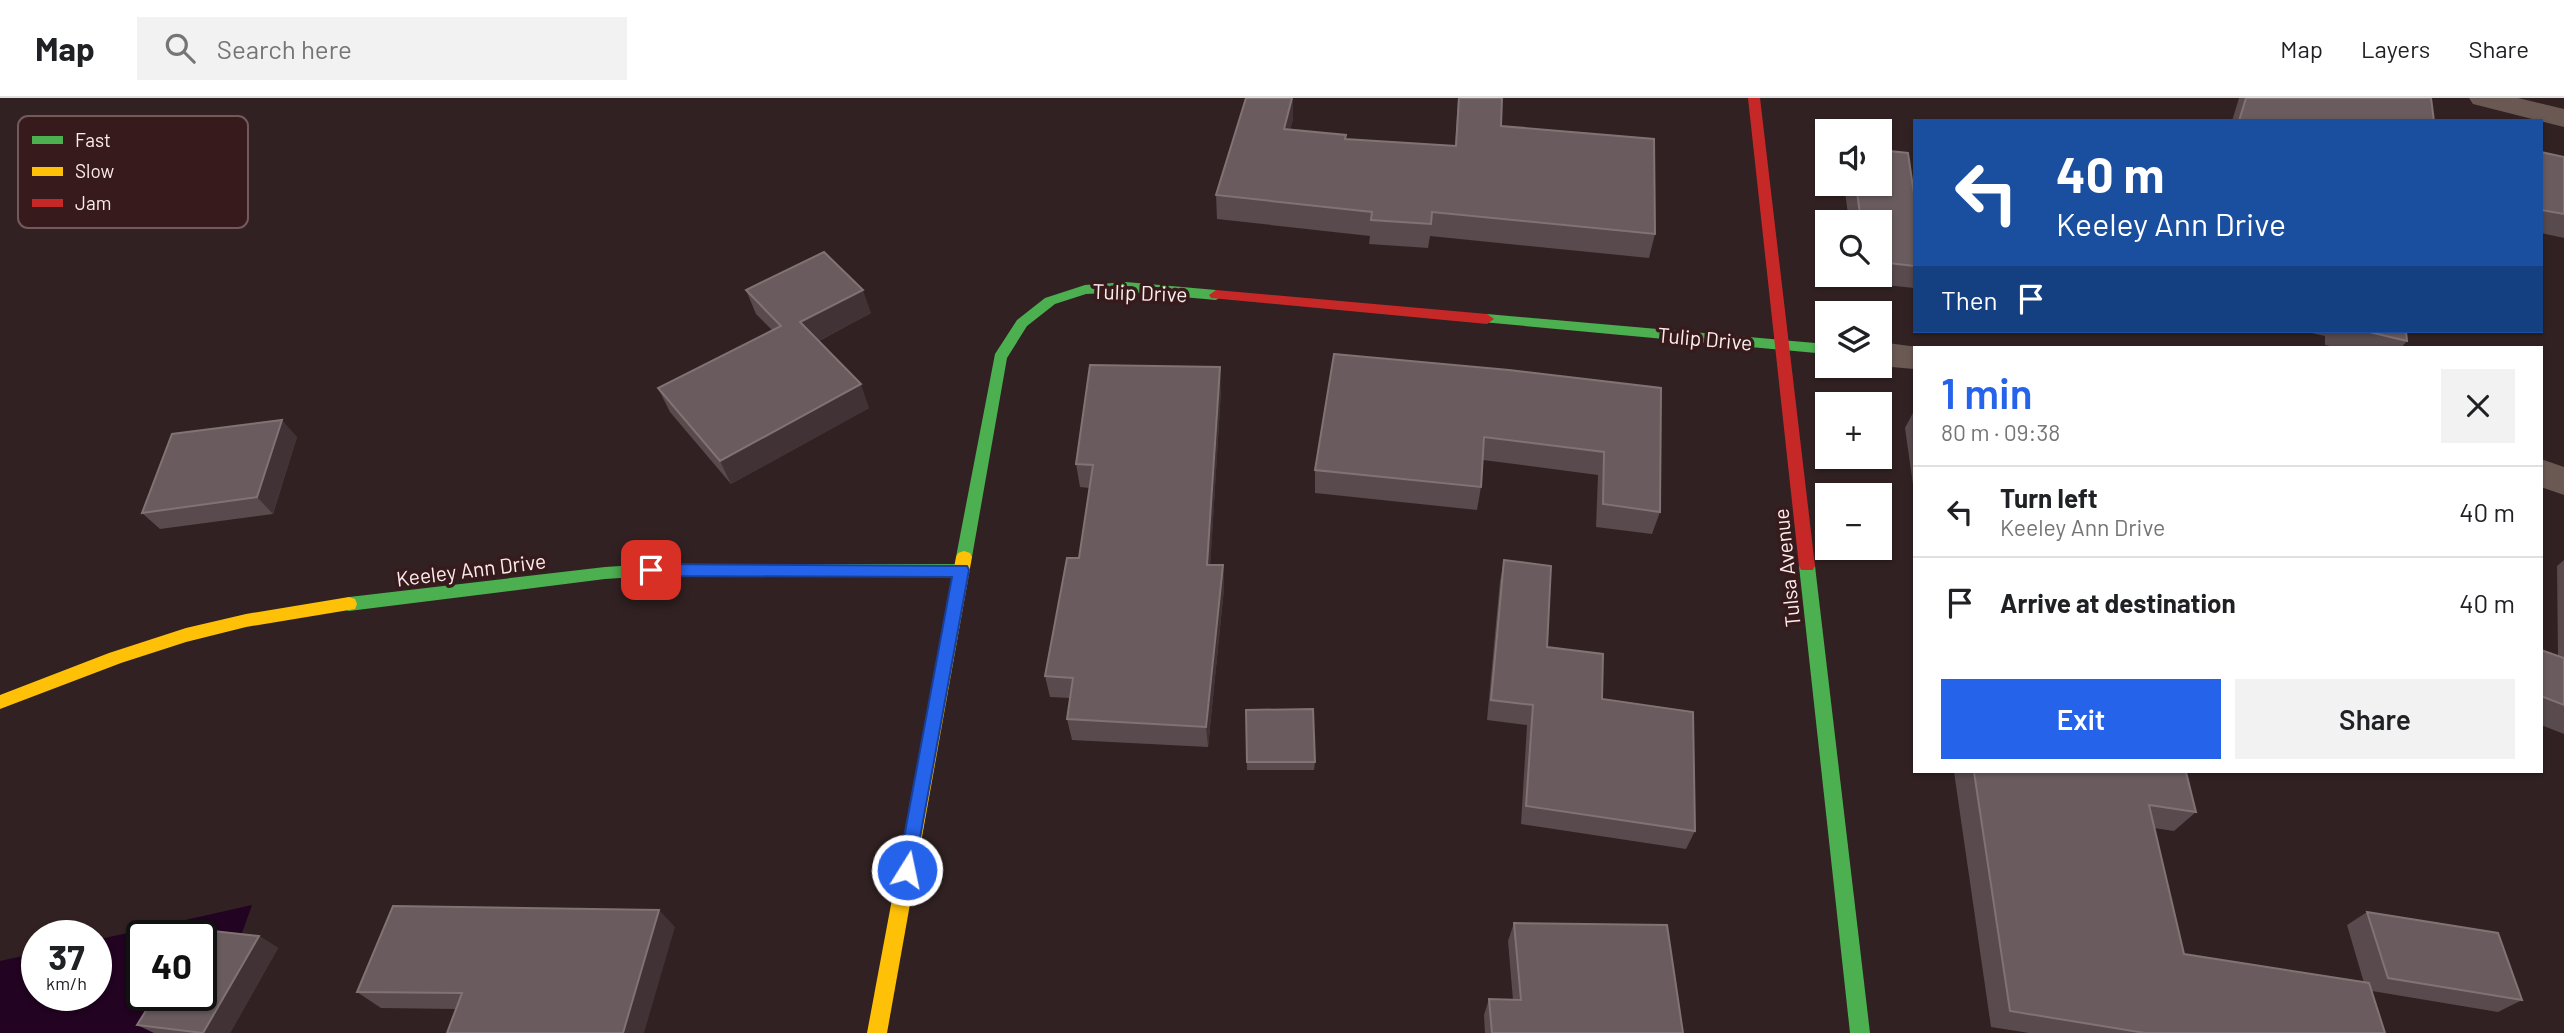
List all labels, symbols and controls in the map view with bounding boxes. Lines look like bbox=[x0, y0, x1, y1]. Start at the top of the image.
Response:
search box bbox=[137, 17, 627, 80]
text: Map bbox=[35, 28, 95, 68]
icon: search bbox=[161, 29, 199, 67]
text: Search here bbox=[217, 33, 352, 64]
text: Map bbox=[2280, 34, 2323, 63]
text: Layers bbox=[2361, 34, 2430, 63]
text: Share bbox=[2468, 34, 2529, 63]
legend bbox=[18, 116, 248, 228]
map controls bbox=[1815, 119, 1892, 560]
button: sound bbox=[1815, 119, 1892, 196]
text: Fast bbox=[75, 128, 111, 151]
text: 40 m bbox=[2056, 144, 2164, 203]
icon: left bbox=[1941, 147, 2032, 238]
text: Slow bbox=[75, 159, 114, 182]
text: Jam bbox=[75, 191, 111, 214]
text: Keeley Ann Drive bbox=[2056, 204, 2286, 242]
button: search bbox=[1815, 210, 1892, 287]
street label: Tulip Drive bbox=[1092, 278, 1188, 306]
icon: arrive bbox=[2012, 280, 2050, 318]
text: Then bbox=[1941, 284, 1998, 315]
button: layers bbox=[1815, 301, 1892, 378]
street label: Tulip Drive bbox=[1657, 321, 1753, 355]
text: 1 min bbox=[1941, 367, 2033, 417]
button: close bbox=[2441, 369, 2515, 443]
button: + bbox=[1815, 392, 1892, 469]
text: 80 m · 09:38 bbox=[1941, 418, 2060, 446]
text: Turn left bbox=[2000, 482, 2098, 513]
button: − bbox=[1815, 483, 1892, 560]
icon: left bbox=[1941, 493, 1979, 531]
text: 40 m bbox=[2459, 496, 2515, 527]
street label: Tulsa Avenue bbox=[1767, 508, 1805, 628]
text: Keeley Ann Drive bbox=[2000, 513, 2165, 541]
pin bbox=[621, 540, 681, 600]
street label: Keeley Ann Drive bbox=[395, 547, 547, 591]
icon: arrive bbox=[632, 551, 670, 589]
icon: arrive bbox=[1941, 584, 1979, 622]
text: Arrive at destination bbox=[2000, 587, 2236, 618]
text: 40 m bbox=[2459, 587, 2515, 618]
button: Exit bbox=[1941, 679, 2221, 759]
button: Share bbox=[2235, 679, 2515, 759]
position arrow bbox=[870, 833, 944, 907]
speed limit sign: 40 bbox=[126, 920, 217, 1011]
text: 37 bbox=[48, 935, 85, 977]
text: km/h bbox=[46, 972, 87, 994]

